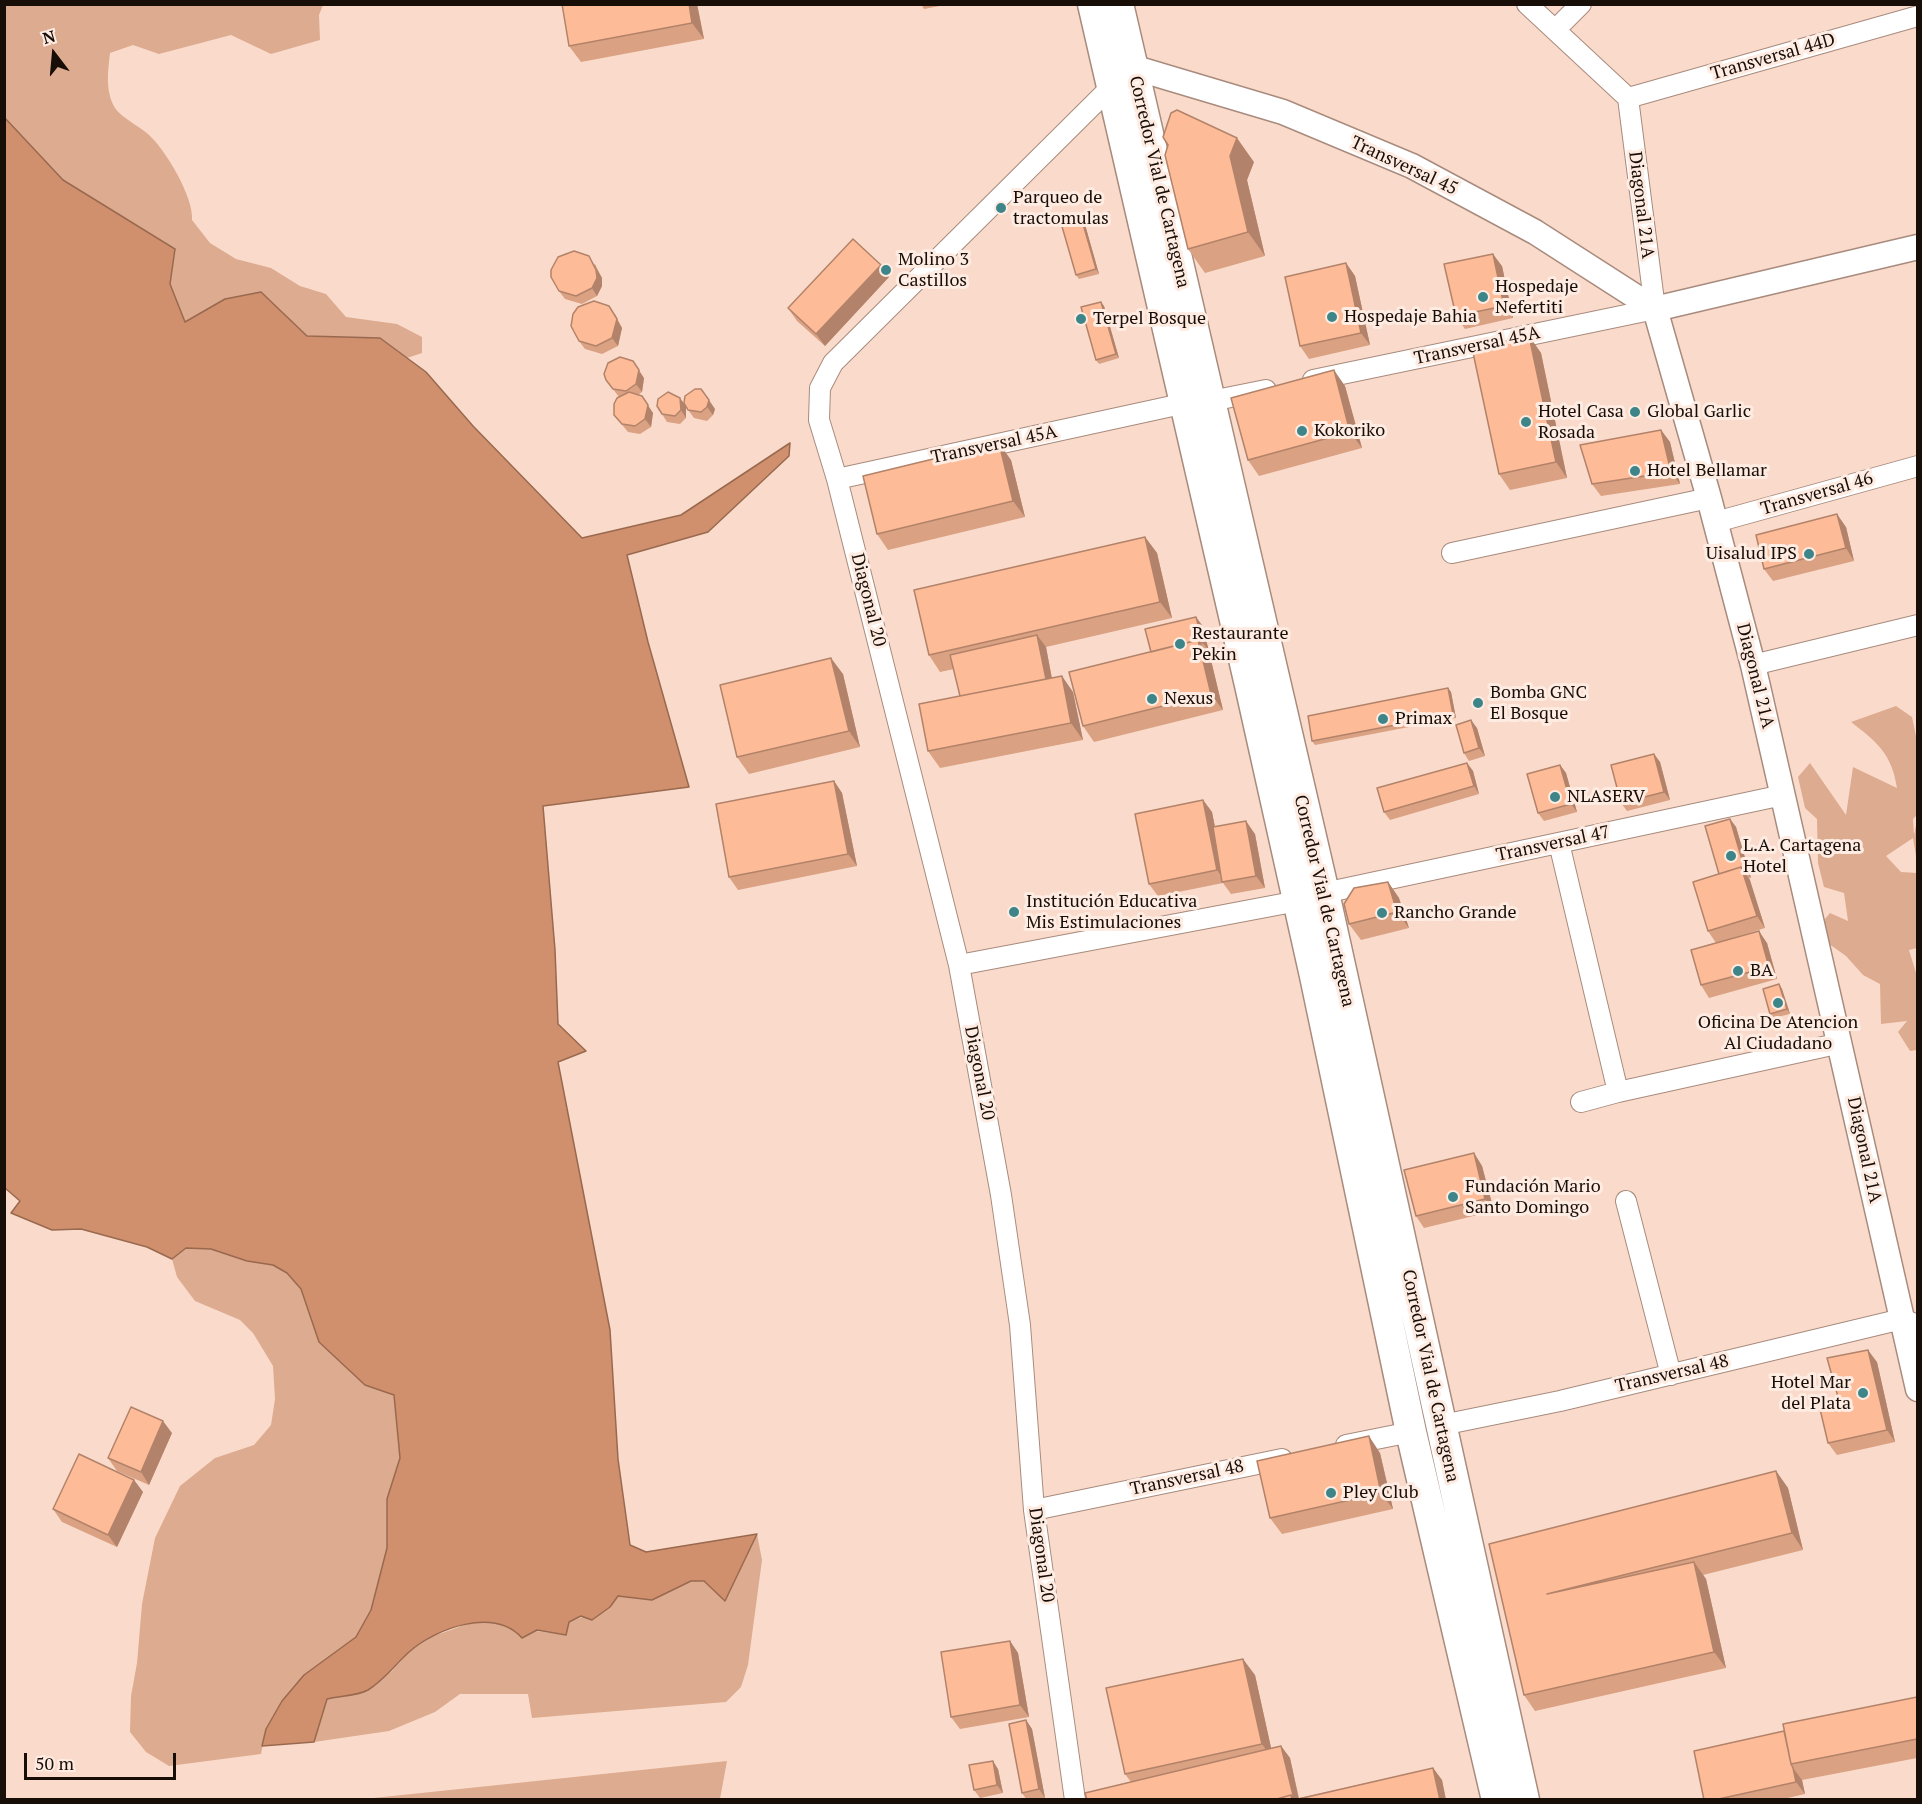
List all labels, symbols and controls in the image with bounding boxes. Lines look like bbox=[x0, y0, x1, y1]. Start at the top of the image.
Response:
north arrow bbox=[24, 24, 84, 84]
text: N bbox=[40, 24, 58, 49]
street label: Transversal 44D bbox=[1708, 29, 1838, 85]
street label: Corredor Vial de Cartagena bbox=[1124, 74, 1194, 290]
street label: Transversal 45 bbox=[1347, 132, 1461, 200]
street label: Diagonal 21A bbox=[1624, 150, 1658, 260]
place label: Parqueo de tractomulas bbox=[1013, 187, 1109, 230]
marker: Parqueo de tractomulas bbox=[994, 201, 1008, 215]
place label: Molino 3 Castillos bbox=[898, 249, 969, 292]
marker: Molino 3 Castillos bbox=[879, 263, 893, 277]
place label: Hospedaje Nefertiti bbox=[1495, 276, 1578, 318]
marker: Hospedaje Nefertiti bbox=[1476, 290, 1490, 304]
place label: Hospedaje Bahia bbox=[1344, 306, 1477, 328]
place label: Terpel Bosque bbox=[1093, 308, 1206, 330]
marker: Hospedaje Bahia bbox=[1325, 310, 1339, 324]
marker: Terpel Bosque bbox=[1074, 312, 1088, 326]
street label: Transversal 45A bbox=[1412, 322, 1542, 370]
place label: Hotel Casa Rosada bbox=[1538, 401, 1624, 444]
place label: Global Garlic bbox=[1647, 401, 1751, 423]
marker: Global Garlic bbox=[1628, 405, 1642, 419]
marker: Hotel Casa Rosada bbox=[1519, 415, 1533, 429]
place label: Kokoriko bbox=[1314, 420, 1385, 442]
street label: Transversal 45A bbox=[929, 421, 1059, 469]
marker: Kokoriko bbox=[1295, 424, 1309, 438]
place label: Hotel Bellamar bbox=[1647, 460, 1767, 482]
marker: Hotel Bellamar bbox=[1628, 464, 1642, 478]
street label: Transversal 46 bbox=[1758, 468, 1876, 520]
place label: Uisalud IPS bbox=[1706, 543, 1797, 565]
marker: Uisalud IPS bbox=[1802, 547, 1816, 561]
street label: Diagonal 20 bbox=[846, 551, 890, 649]
street label: Diagonal 21A bbox=[1731, 621, 1779, 731]
place label: Restaurante Pekin bbox=[1192, 623, 1288, 666]
marker: Restaurante Pekin bbox=[1173, 637, 1187, 651]
place label: Bomba GNC El Bosque bbox=[1490, 682, 1587, 724]
place label: Nexus bbox=[1164, 688, 1213, 710]
marker: Nexus bbox=[1145, 692, 1159, 706]
marker: Bomba GNC El Bosque bbox=[1471, 696, 1485, 710]
place label: Primax bbox=[1395, 708, 1452, 730]
marker: Primax bbox=[1376, 712, 1390, 726]
place label: NLASERV bbox=[1567, 786, 1645, 808]
marker: NLASERV bbox=[1548, 790, 1562, 804]
street label: Corredor Vial de Cartagena bbox=[1289, 793, 1359, 1009]
street label: Transversal 47 bbox=[1494, 821, 1612, 867]
place label: L.A. Cartagena Hotel bbox=[1743, 835, 1861, 878]
marker: L.A. Cartagena Hotel bbox=[1724, 849, 1738, 863]
place label: Institución Educativa Mis Estimulaciones bbox=[1026, 891, 1197, 934]
place label: Rancho Grande bbox=[1394, 902, 1517, 924]
marker: Institución Educativa Mis Estimulaciones bbox=[1007, 905, 1021, 919]
marker: Rancho Grande bbox=[1375, 906, 1389, 920]
place label: BA bbox=[1750, 960, 1773, 982]
marker: BA bbox=[1731, 964, 1745, 978]
marker: Oficina De Atencion Al Ciudadano bbox=[1771, 996, 1785, 1010]
place label: Oficina De Atencion Al Ciudadano bbox=[1698, 1012, 1858, 1054]
street label: Diagonal 20 bbox=[959, 1024, 999, 1122]
street label: Diagonal 21A bbox=[1842, 1095, 1886, 1205]
place label: Fundación Mario Santo Domingo bbox=[1465, 1176, 1601, 1218]
marker: Fundación Mario Santo Domingo bbox=[1446, 1190, 1460, 1204]
street label: Corredor Vial de Cartagena bbox=[1397, 1268, 1463, 1484]
street label: Transversal 48 bbox=[1613, 1350, 1731, 1398]
place label: Hotel Mar del Plata bbox=[1771, 1372, 1851, 1414]
marker: Hotel Mar del Plata bbox=[1856, 1386, 1870, 1400]
street label: Transversal 48 bbox=[1128, 1455, 1246, 1501]
place label: Pley Club bbox=[1343, 1482, 1418, 1504]
marker: Pley Club bbox=[1324, 1486, 1338, 1500]
street label: Diagonal 20 bbox=[1024, 1506, 1058, 1604]
scale bar bbox=[27, 1741, 178, 1779]
text: 50 m bbox=[35, 1751, 74, 1775]

